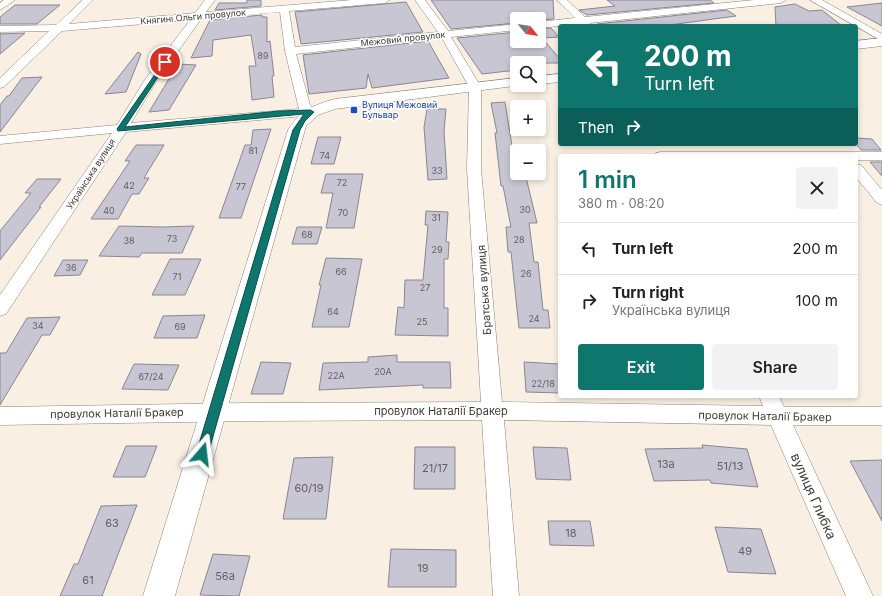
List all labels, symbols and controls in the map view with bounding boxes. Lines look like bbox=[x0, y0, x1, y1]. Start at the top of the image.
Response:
street label: Княгині Ольги провулок bbox=[140, 6, 246, 27]
north arrow bbox=[510, 12, 546, 48]
map controls bbox=[510, 12, 546, 180]
street label: Межовий провулок bbox=[360, 29, 446, 48]
text: 200 m bbox=[644, 39, 732, 73]
icon: left bbox=[578, 40, 630, 92]
pin bbox=[148, 45, 182, 79]
house number: 89 bbox=[257, 50, 269, 61]
icon: arrive bbox=[154, 51, 176, 73]
button: search bbox=[510, 56, 546, 92]
text: Turn left bbox=[644, 73, 714, 94]
place label: Вулиця Межовий Бульвар bbox=[362, 99, 437, 120]
button: + bbox=[510, 100, 546, 136]
marker: Вулиця Межовий Бульвар bbox=[349, 105, 359, 115]
icon: right bbox=[622, 116, 644, 138]
text: Then bbox=[578, 118, 614, 137]
street label: Українська вулиця bbox=[64, 136, 117, 211]
button: − bbox=[510, 144, 546, 180]
house number: 81 bbox=[248, 145, 258, 156]
house number: 74 bbox=[320, 150, 330, 161]
house number: 33 bbox=[431, 165, 443, 176]
text: 1 min bbox=[578, 165, 637, 194]
button: close bbox=[796, 167, 838, 209]
house number: 72 bbox=[337, 177, 347, 188]
house number: 42 bbox=[123, 180, 135, 191]
house number: 77 bbox=[236, 181, 246, 192]
text: 380 m · 08:20 bbox=[578, 195, 665, 211]
house number: 30 bbox=[519, 204, 531, 215]
house number: 40 bbox=[103, 205, 115, 216]
house number: 70 bbox=[338, 207, 349, 218]
house number: 31 bbox=[431, 212, 441, 223]
house number: 68 bbox=[301, 229, 313, 240]
house number: 73 bbox=[167, 233, 178, 244]
house number: 28 bbox=[513, 234, 525, 245]
house number: 38 bbox=[123, 235, 135, 246]
icon: left bbox=[578, 238, 600, 260]
text: Turn left bbox=[612, 239, 673, 258]
text: 200 m bbox=[793, 239, 838, 258]
house number: 29 bbox=[431, 244, 443, 255]
street label: Братська вулиця bbox=[474, 245, 494, 335]
house number: 36 bbox=[65, 262, 77, 273]
house number: 66 bbox=[335, 266, 347, 277]
house number: 26 bbox=[520, 268, 532, 279]
house number: 71 bbox=[173, 271, 181, 282]
house number: 27 bbox=[420, 282, 430, 293]
text: Turn right bbox=[612, 283, 684, 302]
icon: right bbox=[578, 290, 600, 312]
text: 100 m bbox=[796, 291, 838, 310]
text: Українська вулиця bbox=[612, 302, 730, 318]
house number: 64 bbox=[327, 306, 339, 317]
house number: 24 bbox=[528, 313, 540, 324]
house number: 25 bbox=[417, 316, 427, 327]
house number: 34 bbox=[32, 320, 44, 331]
house number: 69 bbox=[174, 321, 186, 332]
button: Exit bbox=[578, 344, 704, 390]
button: Share bbox=[712, 344, 838, 390]
house number: 20А bbox=[374, 366, 392, 377]
house number: 22А bbox=[327, 370, 345, 381]
house number: 67/24 bbox=[138, 371, 164, 382]
house number: 22/18 bbox=[531, 378, 555, 389]
street label: провулок Наталії Бракер bbox=[374, 404, 508, 418]
street label: провулок Наталії Бракер bbox=[50, 405, 184, 421]
street label: провулок Наталії Бракер bbox=[698, 408, 832, 424]
position arrow bbox=[181, 433, 223, 475]
street label: вулиця Глибка bbox=[788, 450, 840, 542]
house number: 13а bbox=[657, 457, 675, 471]
house number: 51/13 bbox=[717, 459, 743, 473]
house number: 21/17 bbox=[422, 461, 448, 475]
house number: 60/19 bbox=[294, 481, 324, 495]
house number: 63 bbox=[105, 516, 119, 530]
house number: 18 bbox=[565, 526, 577, 540]
house number: 49 bbox=[738, 544, 752, 558]
house number: 19 bbox=[417, 561, 429, 575]
house number: 56а bbox=[215, 569, 235, 583]
house number: 61 bbox=[82, 573, 94, 587]

